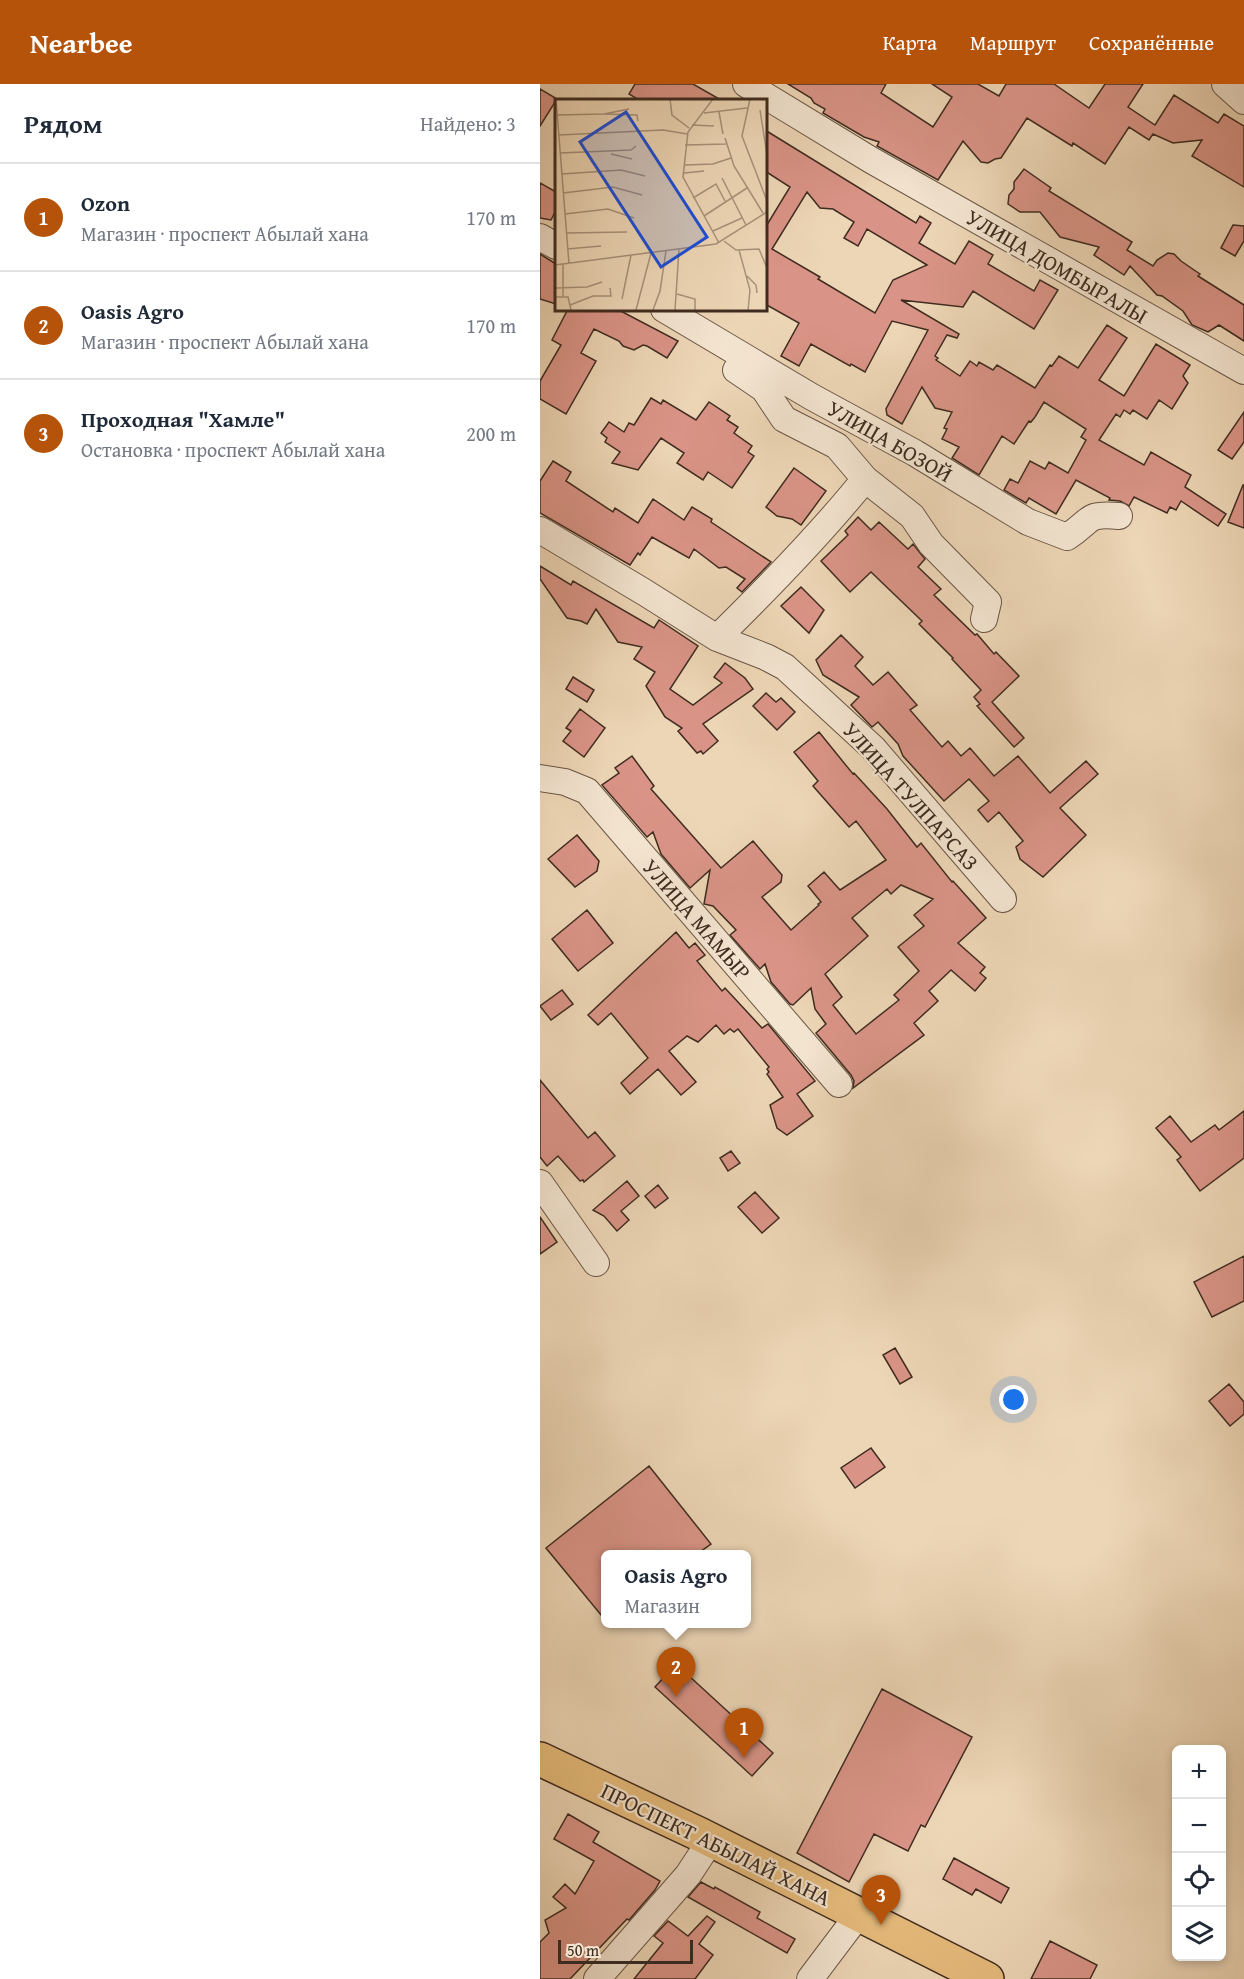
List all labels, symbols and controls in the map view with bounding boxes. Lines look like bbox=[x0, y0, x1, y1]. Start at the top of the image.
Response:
text: Nearbee bbox=[30, 22, 133, 63]
text: Карта bbox=[883, 27, 937, 58]
text: Маршрут bbox=[970, 27, 1056, 58]
text: Сохранённые bbox=[1089, 27, 1214, 58]
inset map bbox=[555, 99, 766, 310]
text: Рядом bbox=[24, 104, 102, 143]
text: Найдено: 3 bbox=[420, 109, 516, 138]
text: Ozon bbox=[81, 187, 130, 219]
street label: УЛИЦА ДОМБЫРАЛЫ bbox=[960, 201, 1154, 331]
text: 1 bbox=[38, 203, 49, 232]
text: 170 m bbox=[466, 203, 516, 232]
text: Магазин · проспект Абылай хана bbox=[81, 219, 369, 248]
text: Oasis Agro bbox=[81, 295, 184, 327]
text: 2 bbox=[38, 311, 49, 340]
text: 170 m bbox=[466, 311, 516, 340]
text: Магазин · проспект Абылай хана bbox=[81, 327, 369, 356]
street label: УЛИЦА БОЗОЙ bbox=[821, 392, 959, 490]
text: Проходная "Хамле" bbox=[81, 403, 285, 435]
text: 3 bbox=[38, 419, 49, 448]
text: 200 m bbox=[466, 419, 516, 448]
text: Остановка · проспект Абылай хана bbox=[81, 435, 385, 464]
street label: УЛИЦА ТУЛПАРСАЗ bbox=[835, 715, 987, 877]
street label: УЛИЦА МАМЫР bbox=[635, 851, 759, 987]
your location bbox=[999, 1385, 1028, 1414]
popup bbox=[601, 1550, 751, 1628]
text: Oasis Agro bbox=[625, 1559, 727, 1591]
text: Магазин bbox=[625, 1591, 700, 1620]
pin: 2 bbox=[656, 1648, 696, 1697]
pin: 1 bbox=[724, 1708, 764, 1758]
map controls bbox=[1172, 1745, 1226, 1961]
button: + bbox=[1172, 1745, 1226, 1799]
street label: ПРОСПЕКТ АБЫЛАЙ ХАНА bbox=[596, 1774, 837, 1914]
button: − bbox=[1172, 1799, 1226, 1853]
button: locate bbox=[1172, 1853, 1226, 1907]
pin: 3 bbox=[862, 1876, 900, 1925]
button: layers bbox=[1172, 1907, 1226, 1961]
scale bar bbox=[558, 1937, 693, 1964]
text: 50 m bbox=[567, 1938, 599, 1962]

